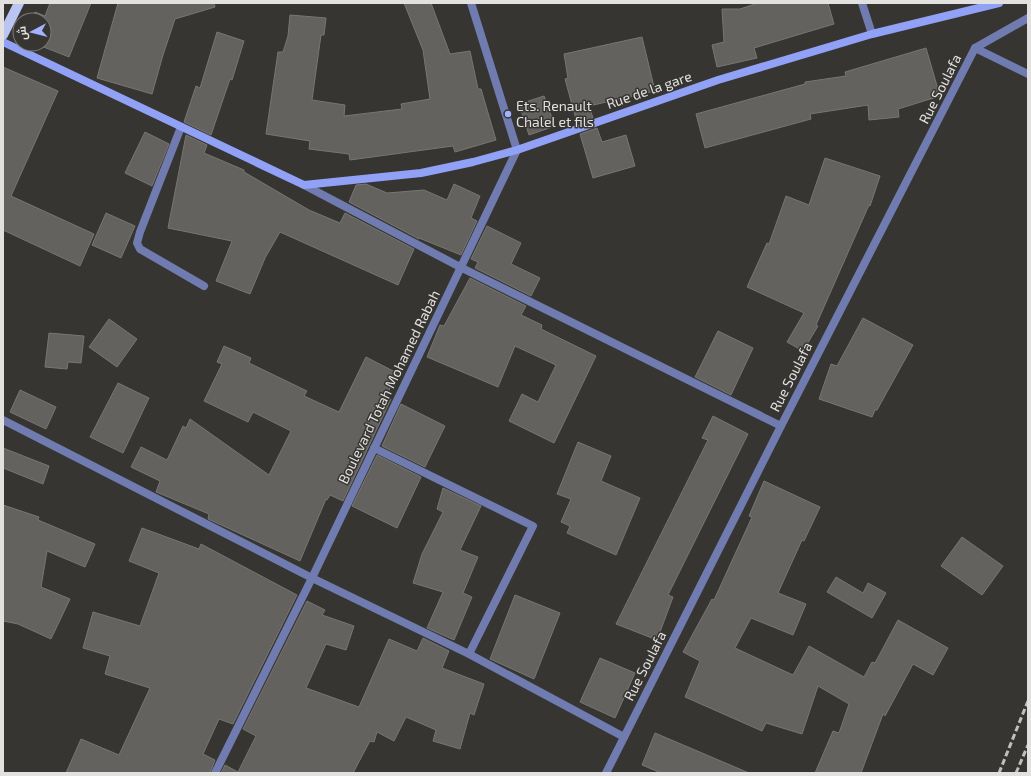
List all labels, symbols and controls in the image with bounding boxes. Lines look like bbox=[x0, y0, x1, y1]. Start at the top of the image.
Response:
north arrow bbox=[12, 12, 52, 52]
text: ش bbox=[14, 25, 30, 41]
street label: Rue Soulafa bbox=[915, 51, 964, 126]
street label: Rue de la gare bbox=[604, 67, 694, 112]
place label: Ets. Renault Chalel et fils bbox=[516, 97, 594, 130]
marker: Ets. Renault Chalel et fils bbox=[503, 109, 513, 119]
street label: Boulevard Totah Mohamed Rabah bbox=[334, 287, 443, 486]
street label: Rue Soulafa bbox=[766, 339, 815, 414]
street label: Rue Soulafa bbox=[620, 628, 669, 703]

